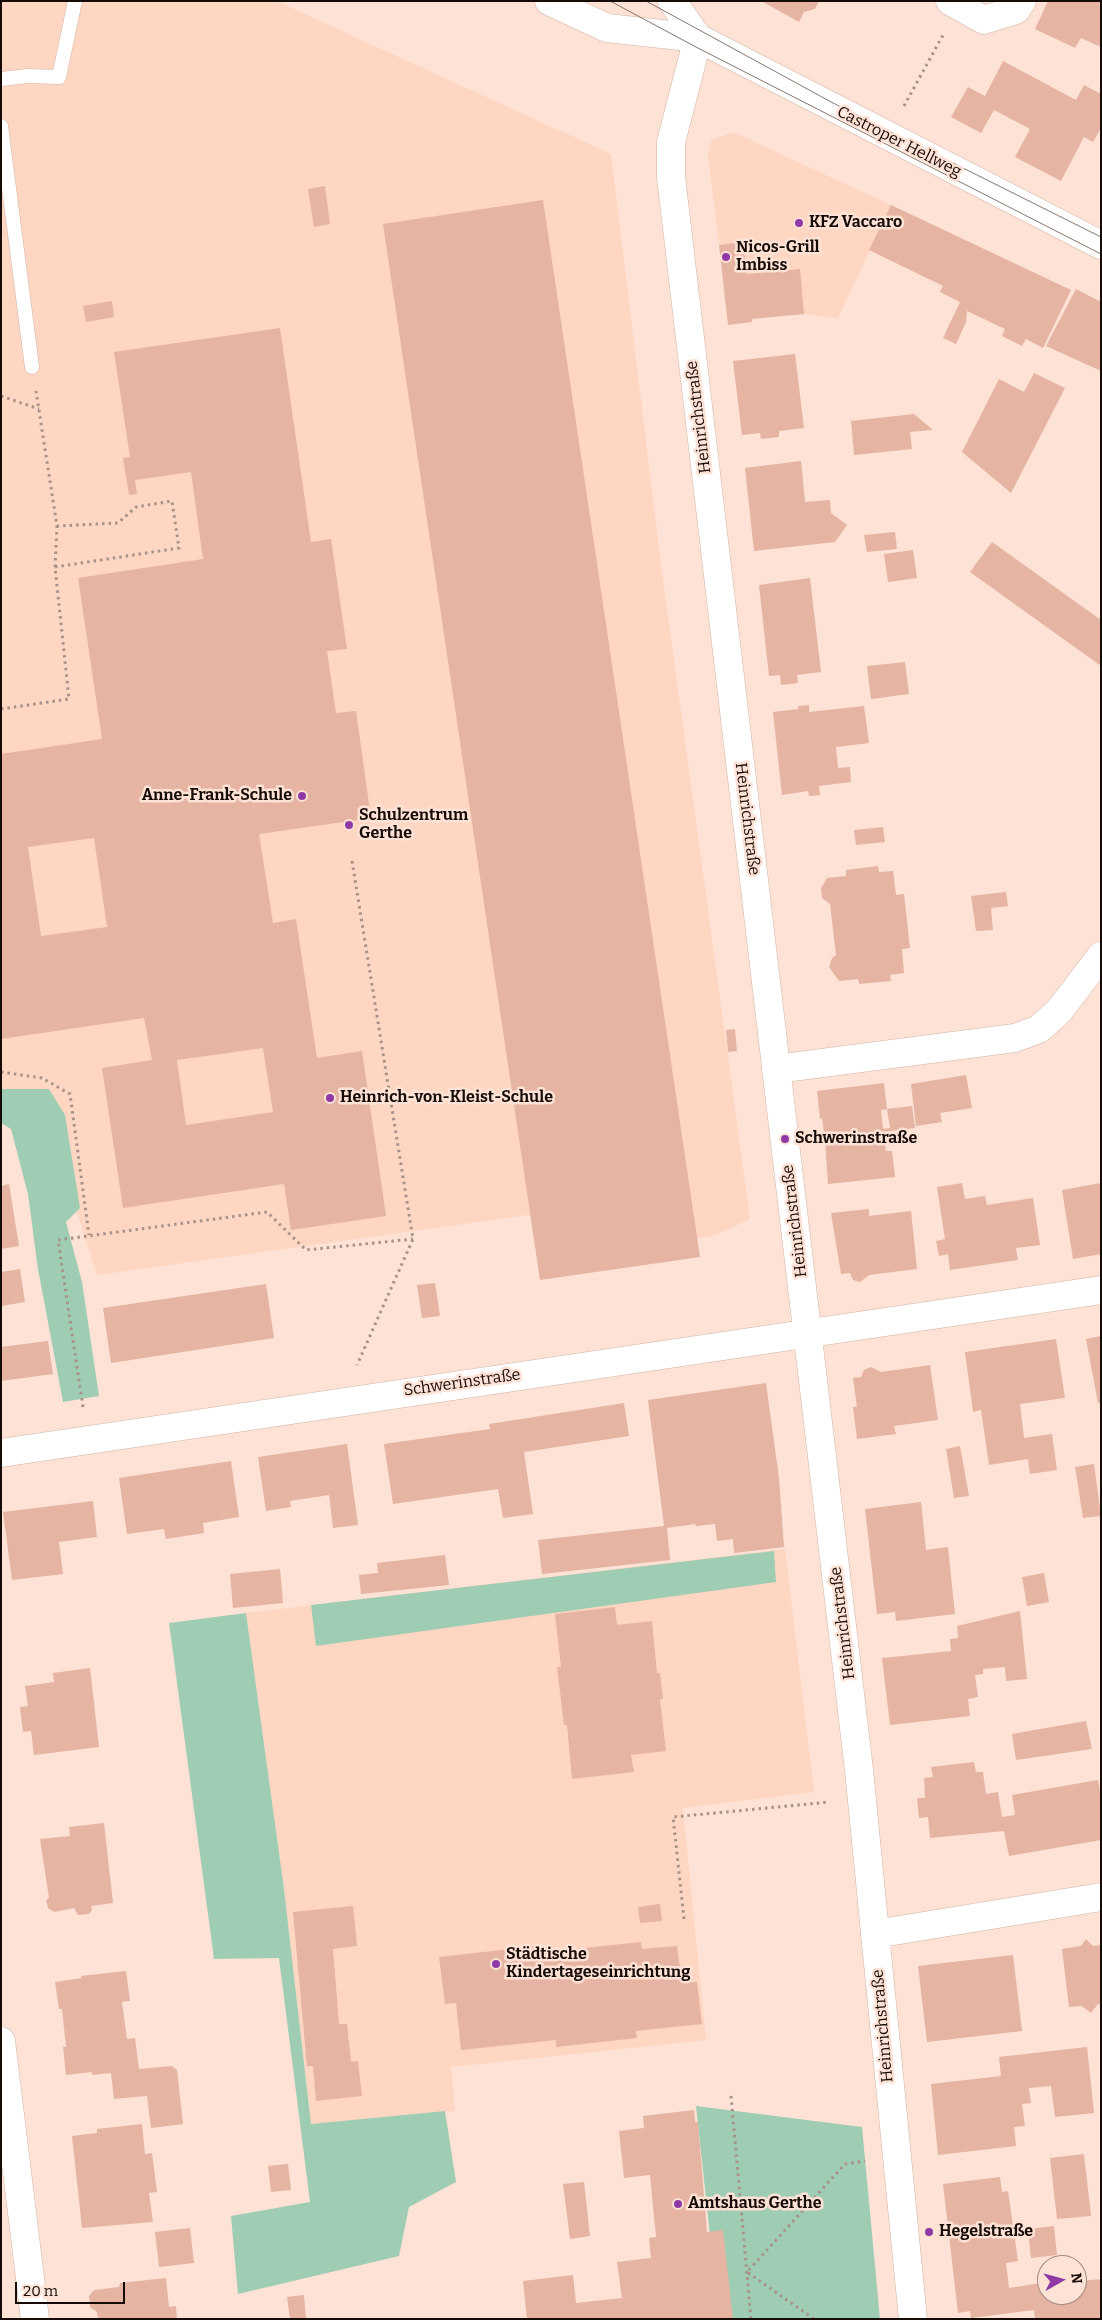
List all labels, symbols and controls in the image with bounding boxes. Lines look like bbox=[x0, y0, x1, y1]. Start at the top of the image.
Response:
street label: Castroper Hellweg bbox=[834, 102, 964, 182]
place label: KFZ Vaccaro bbox=[809, 213, 902, 233]
marker: KFZ Vaccaro bbox=[793, 217, 805, 229]
place label: Nicos-Grill Imbiss bbox=[736, 238, 820, 276]
marker: Nicos-Grill Imbiss bbox=[720, 251, 732, 263]
street label: Heinrichstraße bbox=[683, 360, 715, 474]
street label: Heinrichstraße bbox=[731, 762, 763, 876]
place label: Anne-Frank-Schule bbox=[142, 786, 292, 806]
marker: Anne-Frank-Schule bbox=[296, 790, 308, 802]
place label: Schulzentrum Gerthe bbox=[359, 806, 468, 844]
marker: Schulzentrum Gerthe bbox=[343, 819, 355, 831]
place label: Heinrich-von-Kleist-Schule bbox=[340, 1088, 553, 1108]
marker: Heinrich-von-Kleist-Schule bbox=[324, 1092, 336, 1104]
place label: Schwerinstraße bbox=[795, 1129, 917, 1149]
marker: Schwerinstraße bbox=[779, 1133, 791, 1145]
street label: Heinrichstraße bbox=[779, 1164, 811, 1278]
street label: Schwerinstraße bbox=[402, 1365, 522, 1401]
street label: Heinrichstraße bbox=[827, 1566, 859, 1680]
place label: Städtische Kindertageseinrichtung bbox=[506, 1945, 690, 1983]
marker: Städtische Kindertageseinrichtung bbox=[490, 1958, 502, 1970]
street label: Heinrichstraße bbox=[868, 1969, 898, 2083]
place label: Amtshaus Gerthe bbox=[688, 2194, 822, 2214]
marker: Amtshaus Gerthe bbox=[672, 2198, 684, 2210]
place label: Hegelstraße bbox=[939, 2222, 1033, 2242]
marker: Hegelstraße bbox=[923, 2226, 935, 2238]
north arrow bbox=[1037, 2255, 1087, 2305]
scale bar bbox=[18, 2272, 128, 2304]
text: N bbox=[1067, 2272, 1085, 2285]
text: 20 m bbox=[23, 2282, 58, 2300]

